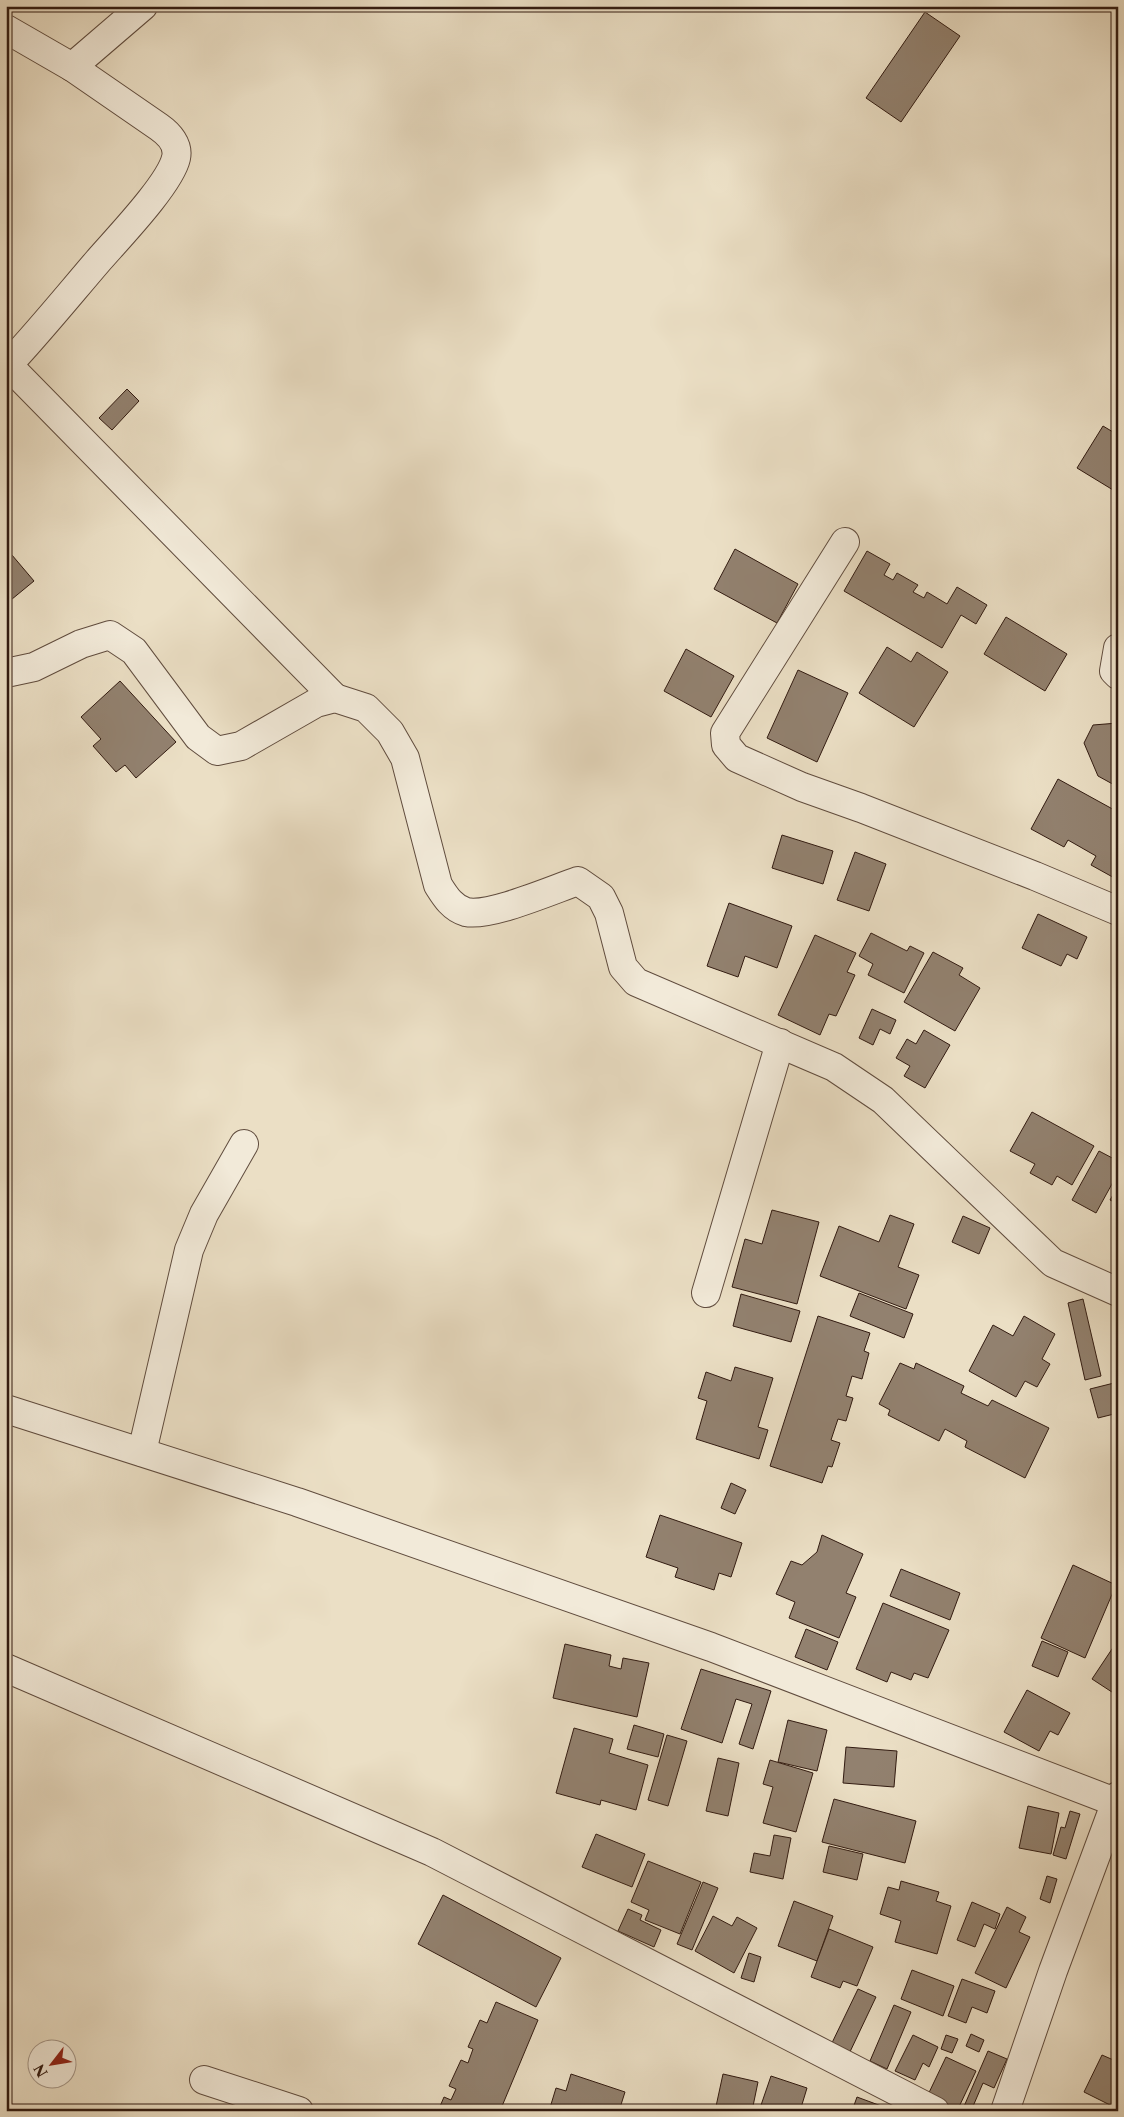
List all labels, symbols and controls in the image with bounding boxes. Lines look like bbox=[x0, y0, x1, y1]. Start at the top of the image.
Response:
north arrow bbox=[28, 2040, 78, 2090]
text: N bbox=[30, 2061, 52, 2081]

